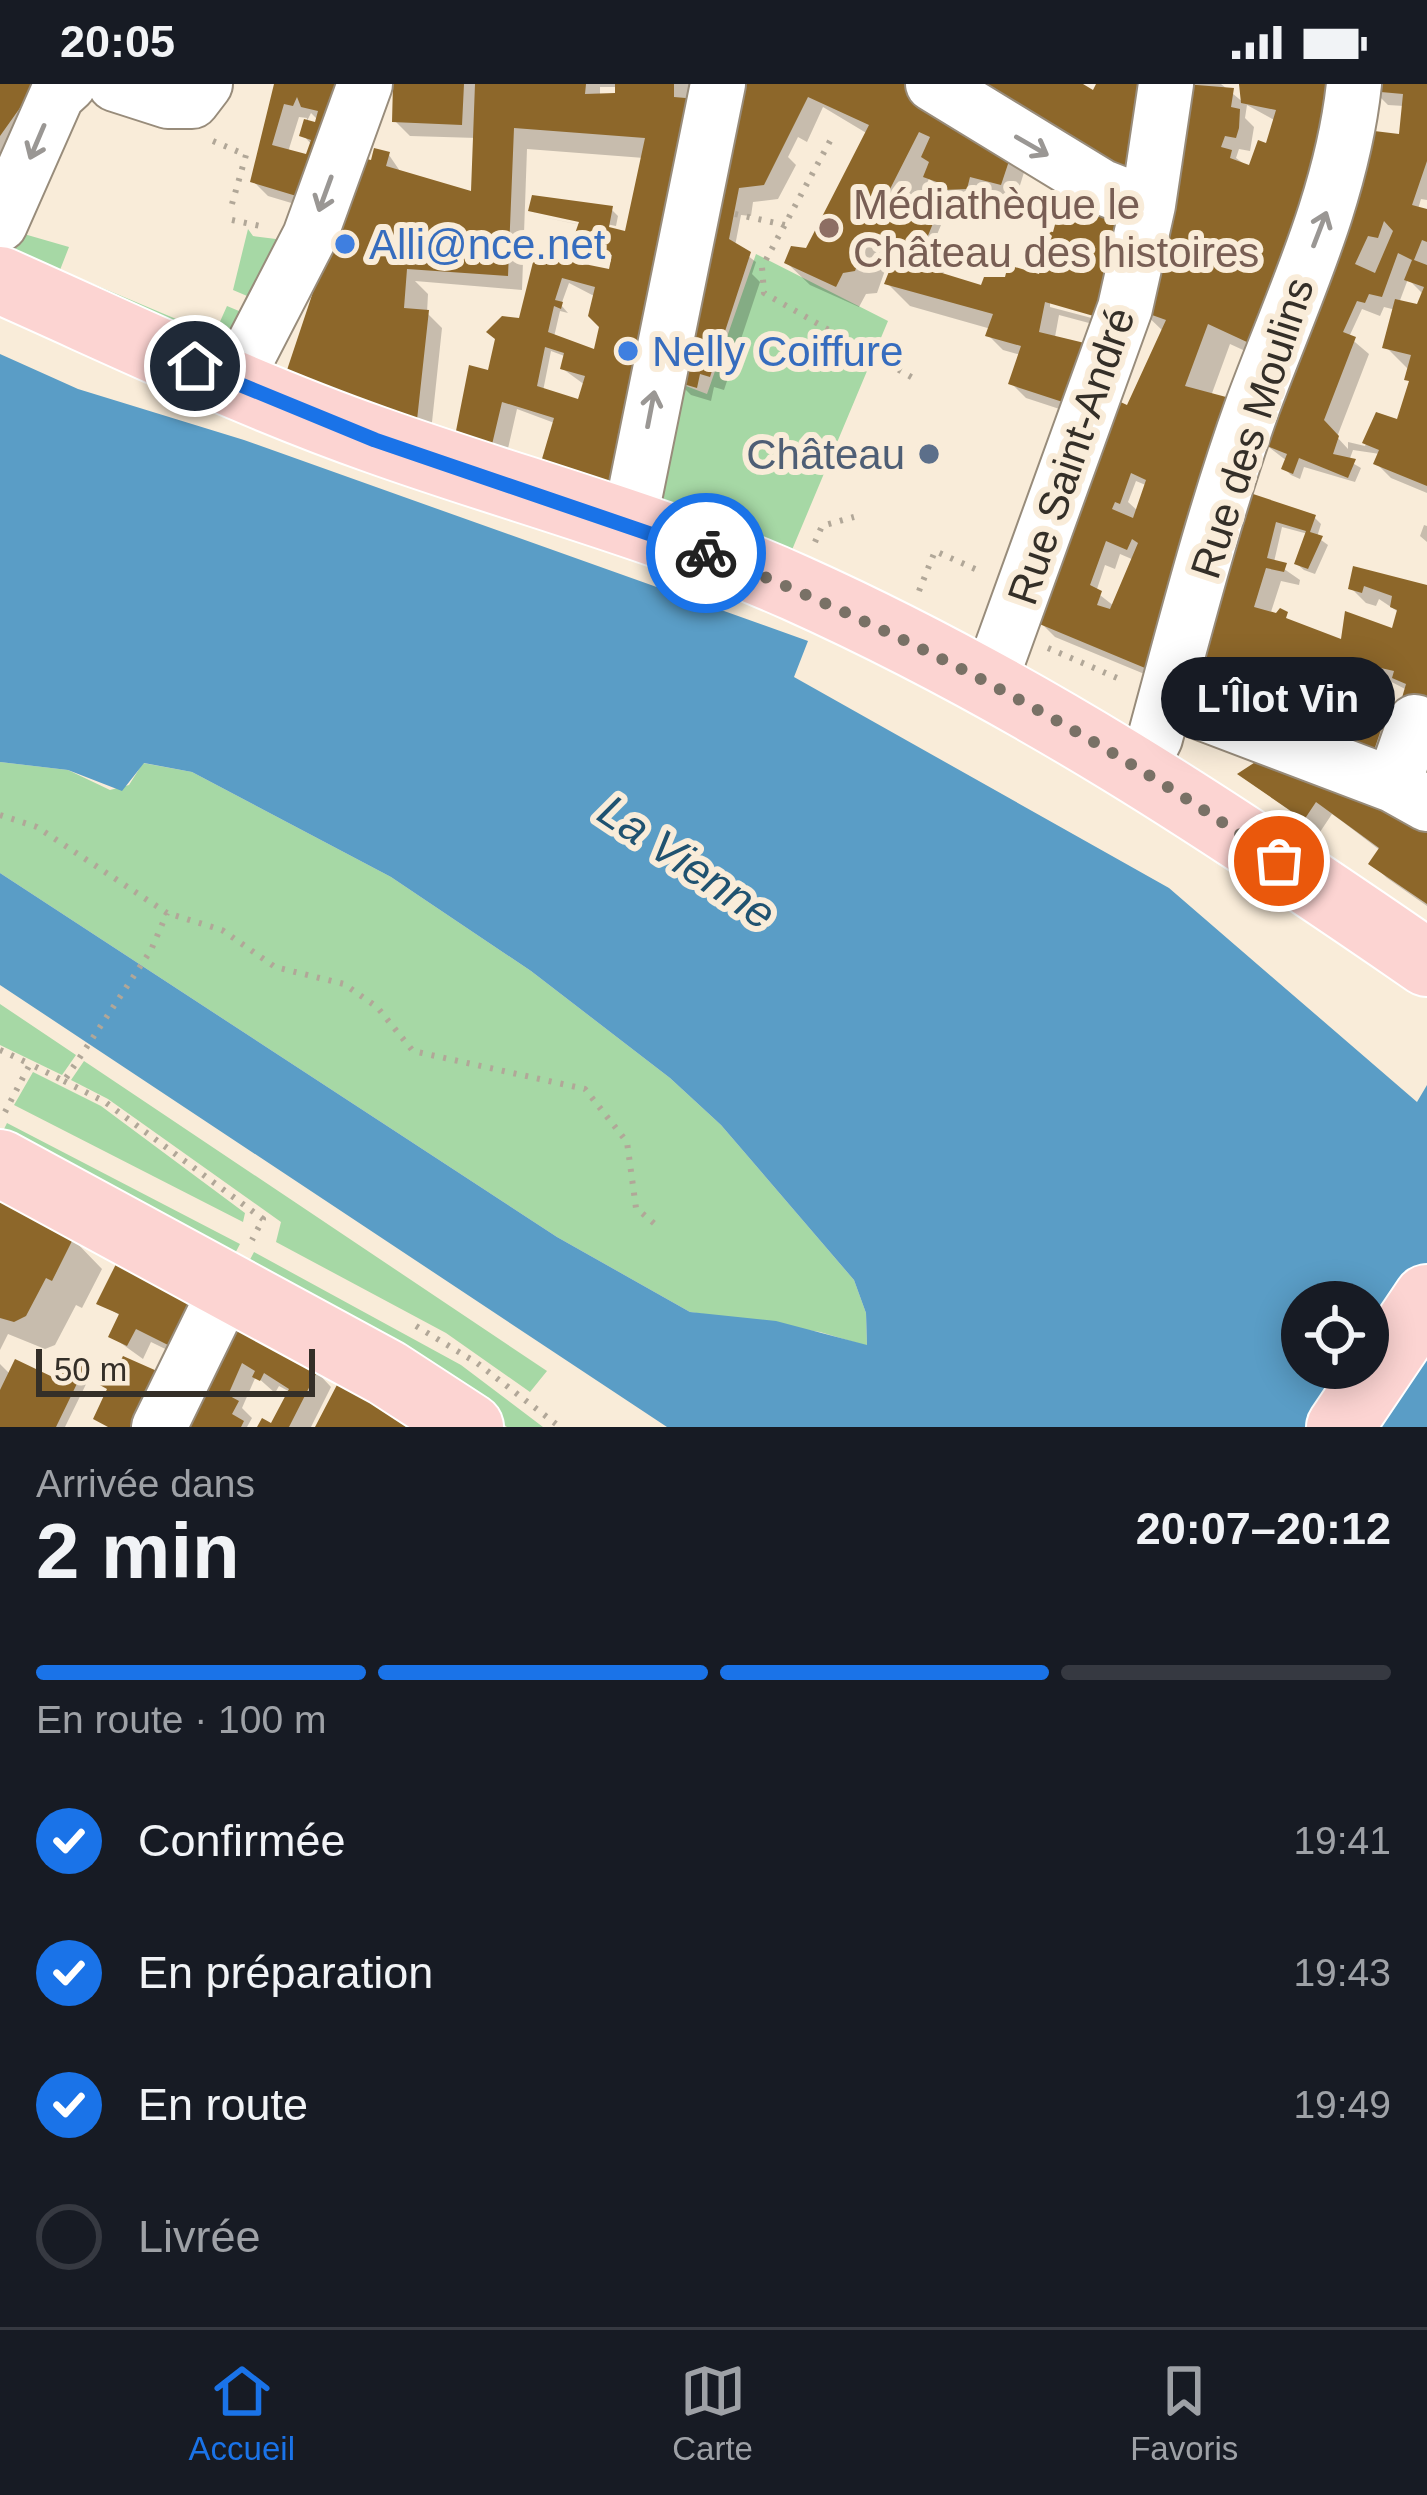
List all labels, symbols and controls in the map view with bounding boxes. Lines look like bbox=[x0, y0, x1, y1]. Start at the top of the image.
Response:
text: 20:05 bbox=[60, 16, 175, 67]
one-way arrow bbox=[24, 123, 46, 159]
one-way arrow bbox=[1014, 135, 1049, 159]
one-way arrow bbox=[313, 175, 335, 212]
place label: Médiathèque le Château des histoires bbox=[853, 181, 1259, 276]
one-way arrow bbox=[1311, 211, 1333, 248]
marker: Médiathèque le Château des histoires bbox=[816, 215, 842, 241]
place label: Alli@nce.net bbox=[369, 221, 606, 268]
marker: Alli@nce.net bbox=[332, 231, 358, 257]
street label: Rue des Moulins bbox=[1181, 272, 1323, 584]
street label: Rue Saint-André bbox=[998, 302, 1144, 610]
pin bbox=[144, 315, 246, 417]
place label: Nelly Coiffure bbox=[652, 328, 903, 375]
icon: home bbox=[162, 333, 228, 399]
marker: Nelly Coiffure bbox=[615, 338, 641, 364]
one-way arrow bbox=[641, 390, 663, 429]
place label: Château bbox=[746, 431, 905, 478]
marker: Château bbox=[916, 441, 942, 467]
courier bbox=[646, 493, 766, 613]
icon: bike bbox=[673, 520, 739, 586]
callout: L'Îlot Vin bbox=[1162, 657, 1396, 741]
text: L'Îlot Vin bbox=[1197, 677, 1359, 720]
water label: La Vienne bbox=[589, 784, 785, 940]
pin bbox=[1228, 810, 1330, 912]
icon: bag bbox=[1246, 828, 1312, 894]
map controls bbox=[1281, 1281, 1389, 1389]
button: locate bbox=[1281, 1281, 1389, 1389]
scale bar bbox=[36, 1343, 315, 1396]
text: 50 m bbox=[54, 1351, 127, 1388]
text: Arrivée dans bbox=[36, 1462, 255, 1505]
text: 20:07–20:12 bbox=[1136, 1503, 1391, 1554]
text: 2 min bbox=[36, 1507, 240, 1595]
text: En route · 100 m bbox=[36, 1698, 326, 1741]
icon: check bbox=[36, 1808, 102, 1874]
text: Confirmée bbox=[138, 1815, 346, 1866]
text: 19:41 bbox=[1293, 1819, 1391, 1862]
icon: check bbox=[36, 1940, 102, 2006]
text: En préparation bbox=[138, 1947, 433, 1998]
text: 19:43 bbox=[1293, 1951, 1391, 1994]
icon: check bbox=[36, 2072, 102, 2138]
text: En route bbox=[138, 2079, 308, 2130]
text: 19:49 bbox=[1293, 2083, 1391, 2126]
text: Livrée bbox=[138, 2211, 261, 2262]
tab: Accueil bbox=[189, 2358, 295, 2468]
tab: Carte bbox=[672, 2358, 753, 2468]
tab: Favoris bbox=[1130, 2358, 1238, 2468]

